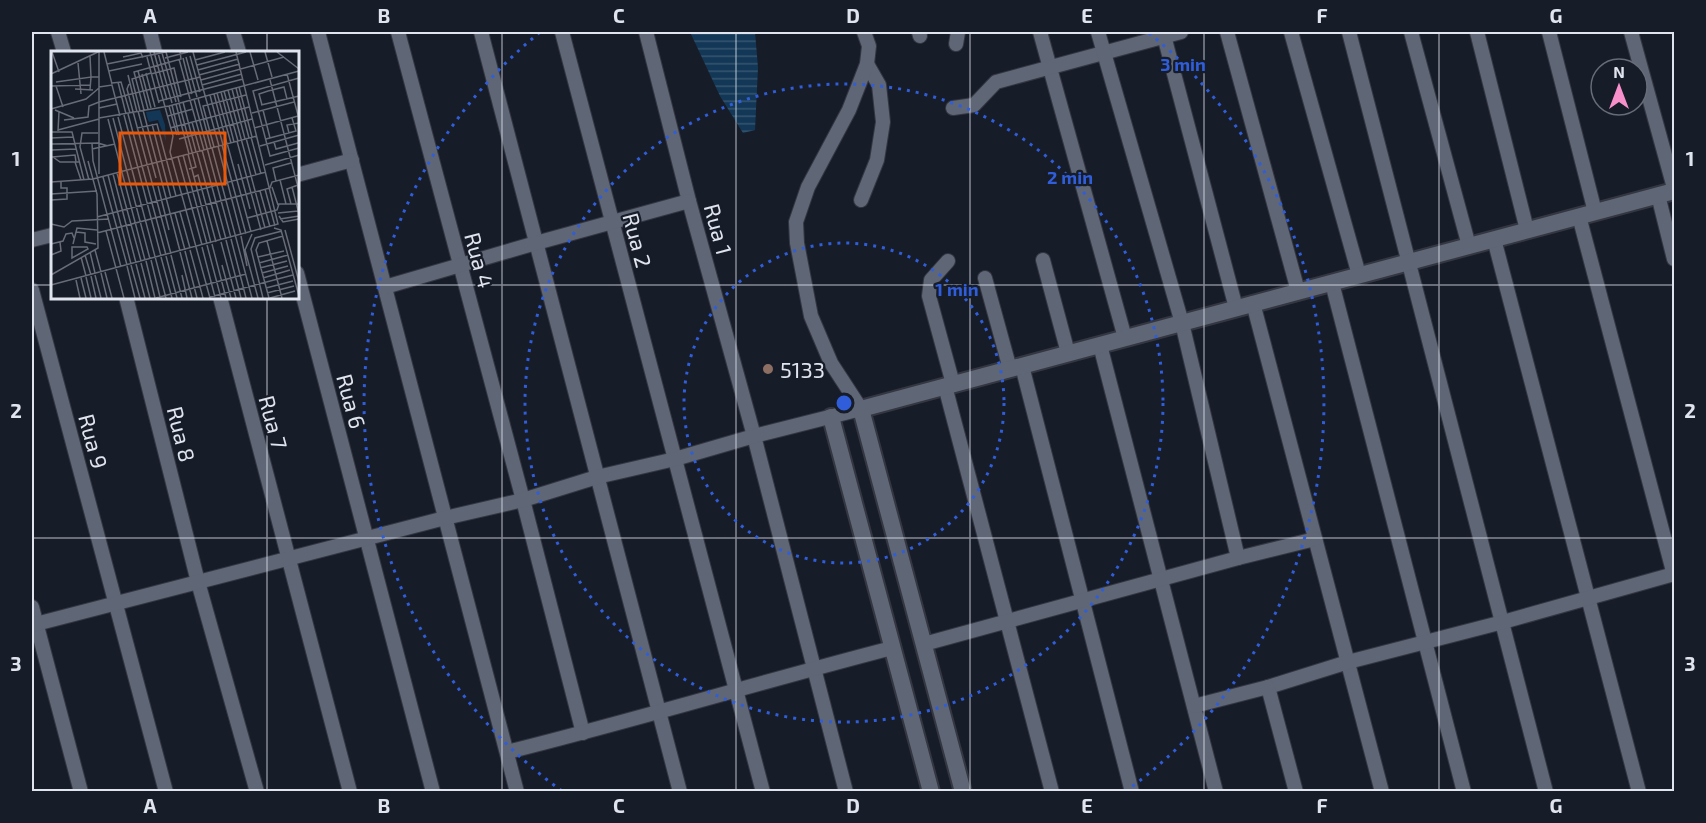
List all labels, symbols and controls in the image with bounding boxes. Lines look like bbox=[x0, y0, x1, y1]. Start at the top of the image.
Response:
text: A bbox=[143, 3, 157, 27]
text: B bbox=[378, 3, 390, 27]
text: C bbox=[613, 3, 625, 27]
text: D bbox=[846, 3, 860, 27]
text: E bbox=[1081, 3, 1093, 27]
text: F bbox=[1316, 3, 1328, 27]
text: G bbox=[1550, 3, 1562, 27]
inset map bbox=[51, 51, 298, 298]
text: 3 min bbox=[1160, 53, 1206, 75]
north arrow bbox=[1589, 57, 1649, 117]
text: N bbox=[1613, 62, 1625, 81]
text: 1 bbox=[12, 146, 20, 170]
text: 1 bbox=[1686, 146, 1694, 170]
text: 2 min bbox=[1047, 166, 1093, 188]
street label: Rua 1 bbox=[700, 201, 738, 257]
street label: Rua 2 bbox=[618, 210, 658, 270]
street label: Rua 4 bbox=[460, 229, 500, 291]
text: 1 min bbox=[935, 278, 979, 300]
place label: 5133 bbox=[780, 356, 825, 382]
marker: 5133 bbox=[761, 362, 775, 376]
street label: Rua 6 bbox=[332, 371, 372, 431]
street label: Rua 7 bbox=[254, 392, 294, 452]
centre of rings bbox=[834, 393, 854, 413]
text: 2 bbox=[10, 398, 22, 422]
text: 2 bbox=[1684, 398, 1696, 422]
street label: Rua 8 bbox=[163, 403, 201, 465]
street label: Rua 9 bbox=[74, 411, 114, 471]
text: 3 bbox=[10, 651, 22, 675]
text: 3 bbox=[1684, 651, 1696, 675]
text: A bbox=[143, 793, 157, 817]
text: B bbox=[378, 793, 390, 817]
text: C bbox=[613, 793, 625, 817]
text: D bbox=[846, 793, 860, 817]
text: E bbox=[1081, 793, 1093, 817]
text: F bbox=[1316, 793, 1328, 817]
text: G bbox=[1550, 793, 1562, 817]

